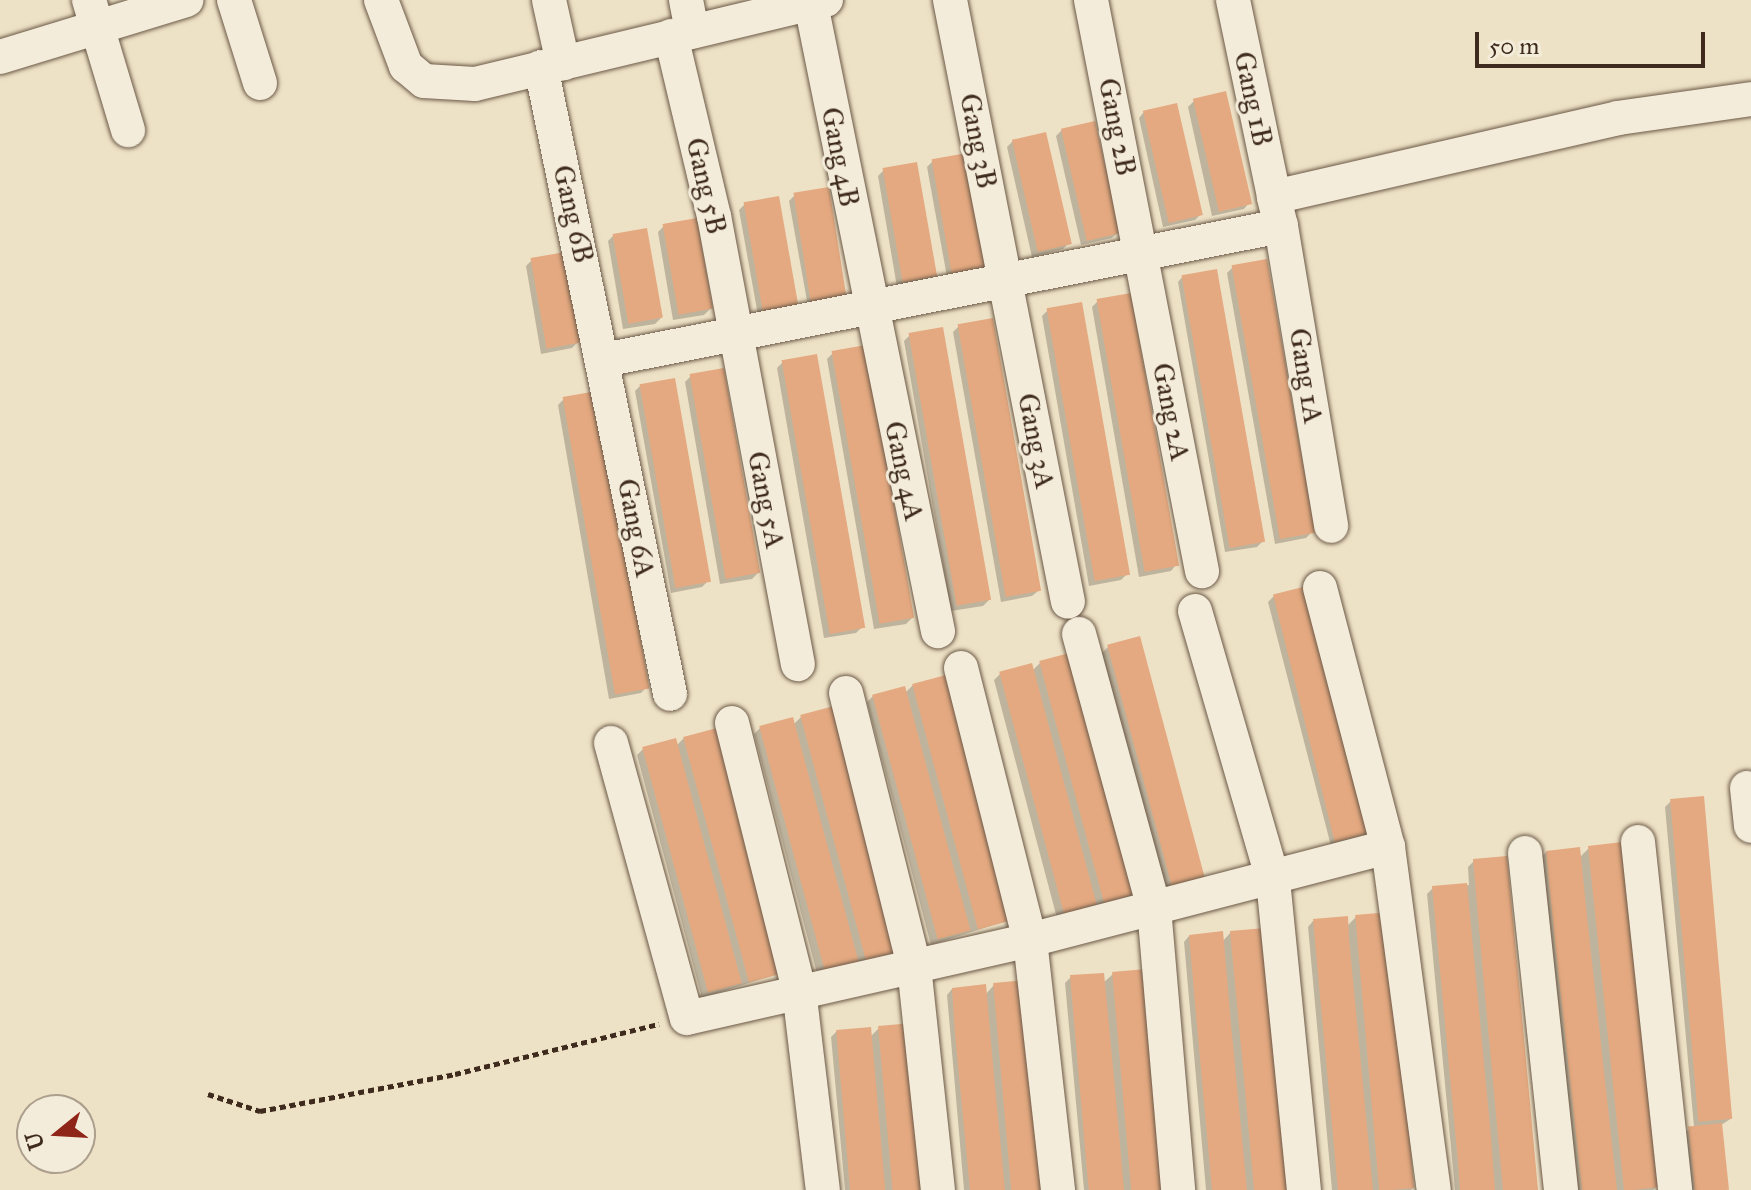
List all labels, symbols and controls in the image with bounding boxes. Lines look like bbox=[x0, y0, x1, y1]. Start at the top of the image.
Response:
scale bar bbox=[1479, 16, 1709, 66]
text: 50 m bbox=[1489, 31, 1539, 61]
street label: Gang 1B bbox=[1227, 49, 1279, 149]
street label: Gang 2B bbox=[1091, 75, 1143, 179]
street label: Gang 3B bbox=[952, 91, 1004, 191]
street label: Gang 4B bbox=[814, 104, 866, 210]
street label: Gang 5B bbox=[679, 134, 733, 238]
street label: Gang 6B bbox=[545, 162, 601, 266]
street label: Gang 1A bbox=[1282, 326, 1330, 426]
street label: Gang 2A bbox=[1145, 360, 1197, 464]
street label: Gang 3A bbox=[1010, 390, 1062, 492]
street label: Gang 4A bbox=[877, 418, 931, 524]
street label: Gang 5A bbox=[740, 449, 792, 551]
street label: Gang 6A bbox=[610, 476, 662, 580]
north arrow bbox=[16, 1094, 96, 1174]
text: U bbox=[19, 1129, 50, 1153]

